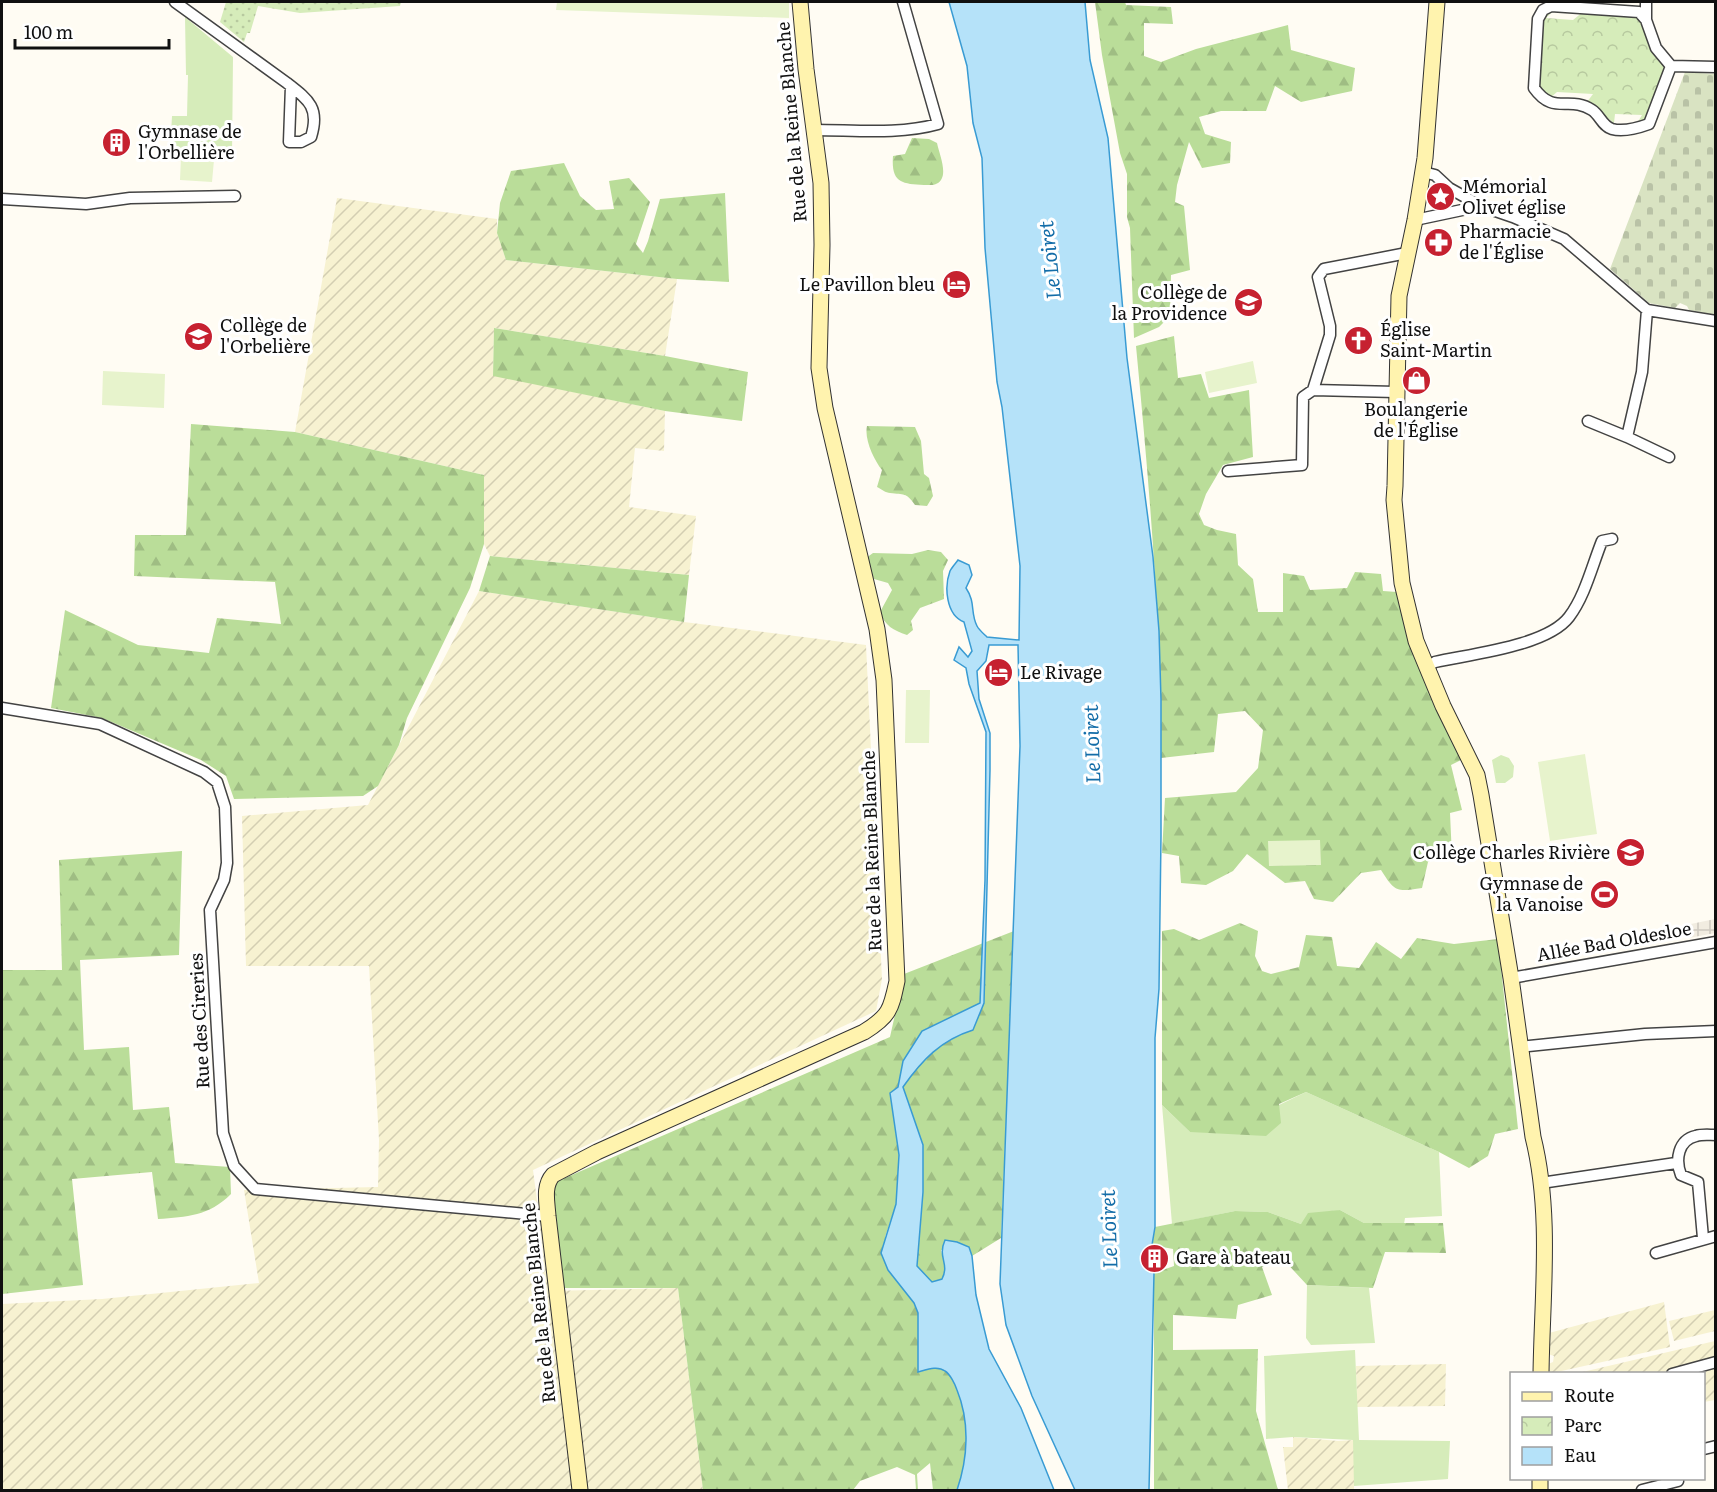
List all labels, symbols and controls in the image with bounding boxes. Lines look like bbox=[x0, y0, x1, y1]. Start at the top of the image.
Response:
scale bar bbox=[15, 12, 170, 50]
text: 100 m bbox=[24, 18, 73, 45]
street label: Rue de la Reine Blanche bbox=[768, 21, 813, 224]
place label: Gymnase de l'Orbellière bbox=[138, 117, 242, 165]
building icon: Gymnase de l'Orbellière bbox=[101, 126, 133, 158]
place label: Mémorial Olivet église bbox=[1462, 172, 1566, 220]
place icon: Mémorial Olivet église bbox=[1425, 181, 1457, 213]
place label: Pharmacie de l'Église bbox=[1459, 217, 1551, 265]
water label: Le Loiret bbox=[1029, 219, 1067, 301]
pharmacy icon: Pharmacie de l'Église bbox=[1422, 226, 1454, 258]
hotel icon: Le Pavillon bleu bbox=[940, 269, 972, 301]
place label: Le Pavillon bleu bbox=[799, 270, 935, 297]
place label: Collège de la Providence bbox=[1112, 278, 1227, 326]
school or university icon: Collège de la Providence bbox=[1232, 287, 1264, 319]
place label: Collège de l'Orbelière bbox=[220, 311, 311, 359]
place label: Église Saint-Martin bbox=[1380, 315, 1492, 363]
school or university icon: Collège de l'Orbelière bbox=[183, 320, 215, 352]
church icon: Église Saint-Martin bbox=[1343, 324, 1375, 356]
shop icon: Boulangerie de l'Église bbox=[1400, 365, 1432, 397]
place label: Boulangerie de l'Église bbox=[1364, 395, 1468, 443]
hotel icon: Le Rivage bbox=[983, 657, 1015, 689]
place label: Le Rivage bbox=[1020, 658, 1102, 685]
water label: Le Loiret bbox=[1074, 704, 1106, 784]
street label: Rue de la Reine Blanche bbox=[853, 750, 888, 952]
school or university icon: Collège Charles Rivière bbox=[1615, 837, 1647, 869]
place label: Collège Charles Rivière bbox=[1413, 838, 1610, 865]
place label: Gymnase de la Vanoise bbox=[1479, 869, 1583, 917]
sports icon: Gymnase de la Vanoise bbox=[1588, 878, 1620, 910]
street label: Allée Bad Oldesloe bbox=[1534, 914, 1693, 967]
street label: Rue des Cireries bbox=[181, 952, 216, 1090]
water label: Le Loiret bbox=[1091, 1189, 1123, 1269]
street label: Rue de la Reine Blanche bbox=[514, 1202, 561, 1405]
building icon: Gare à bateau bbox=[1139, 1242, 1171, 1274]
place label: Gare à bateau bbox=[1176, 1243, 1291, 1270]
legend bbox=[1510, 1372, 1705, 1480]
text: Route bbox=[1564, 1381, 1614, 1408]
text: Parc bbox=[1564, 1411, 1602, 1438]
text: Eau bbox=[1564, 1441, 1596, 1468]

